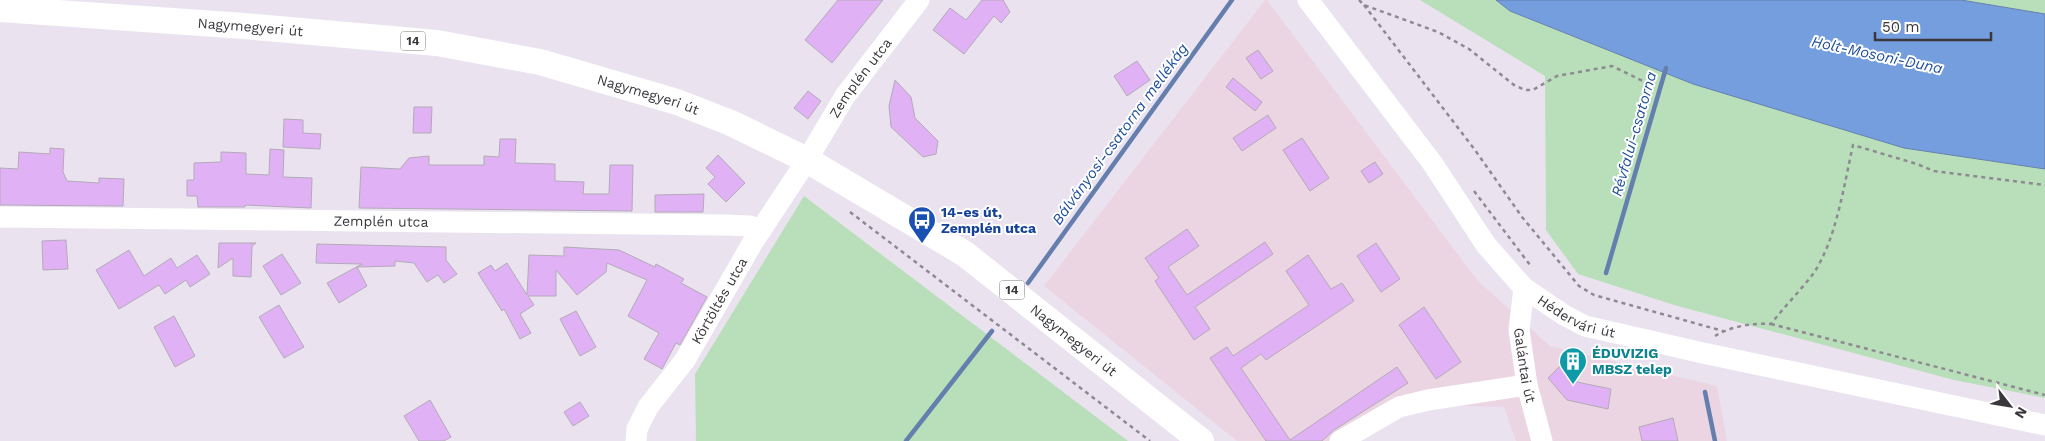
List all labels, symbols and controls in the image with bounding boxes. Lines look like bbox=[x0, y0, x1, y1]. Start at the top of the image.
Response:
scale bar bbox=[1875, 10, 1991, 42]
street label: Nagymegyeri út bbox=[197, 15, 304, 39]
text: 50 m bbox=[1882, 18, 1919, 36]
road number: 14 bbox=[400, 31, 426, 50]
water label: Holt-Mosoni-Duna bbox=[1810, 32, 1944, 78]
street label: Zemplén utca bbox=[826, 35, 895, 120]
water label: Bálványosi-csatorna mellékág bbox=[1048, 40, 1192, 228]
water label: Révfalui-csatorna bbox=[1608, 70, 1660, 198]
street label: Nagymegyeri út bbox=[595, 71, 702, 118]
place label: 14-es út, Zemplén utca bbox=[941, 204, 1037, 236]
bus stop icon: 14-es út, Zemplén utca bbox=[907, 205, 937, 244]
street label: Zemplén utca bbox=[333, 213, 429, 230]
street label: Körtöltés utca bbox=[688, 255, 750, 347]
road number: 14 bbox=[1000, 280, 1024, 300]
street label: Hédervári út bbox=[1535, 292, 1617, 341]
street label: Nagymegyeri út bbox=[1027, 301, 1120, 379]
street label: Galántai út bbox=[1511, 327, 1539, 405]
place label: ÉDUVIZIG MBSZ telep bbox=[1592, 345, 1672, 377]
building icon: ÉDUVIZIG MBSZ telep bbox=[1558, 346, 1588, 385]
north arrow bbox=[1985, 381, 2035, 431]
text: N bbox=[2012, 404, 2031, 421]

